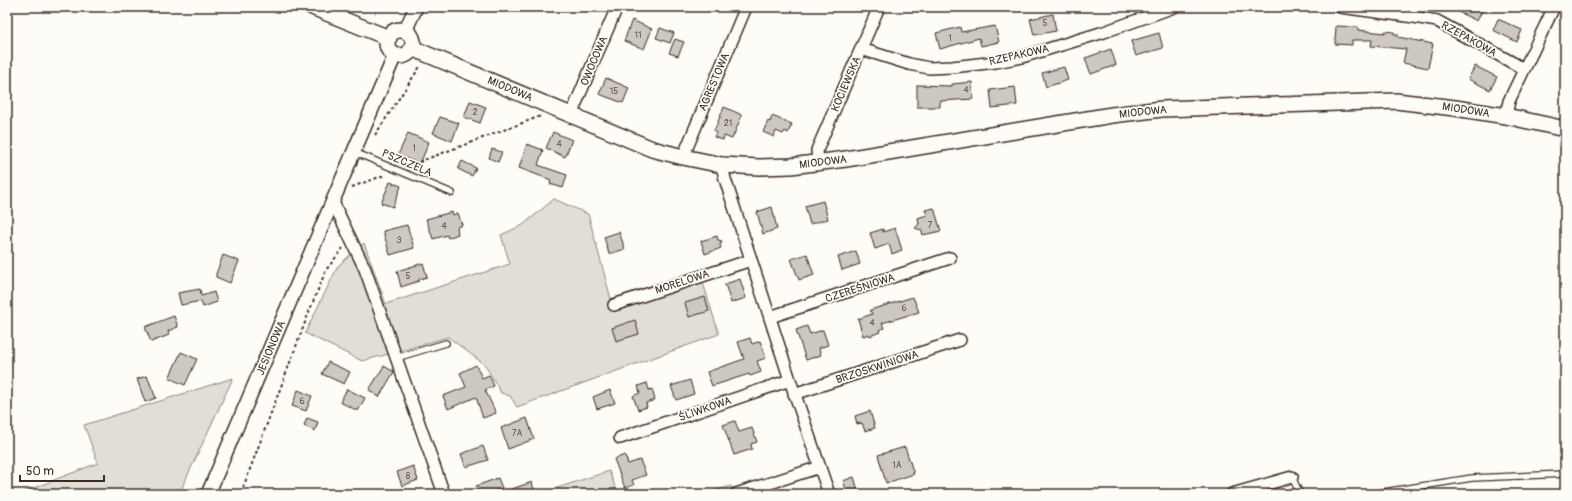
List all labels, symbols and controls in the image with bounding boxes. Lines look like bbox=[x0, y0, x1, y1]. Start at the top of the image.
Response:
house number: 5 bbox=[1043, 18, 1048, 29]
street label: RZEPAKOWA bbox=[1439, 19, 1499, 59]
house number: 11 bbox=[634, 30, 642, 41]
house number: 1 bbox=[948, 33, 952, 44]
street label: OWOCOWA bbox=[578, 34, 610, 88]
street label: RZEPAKOWA bbox=[988, 42, 1050, 68]
street label: AGRESTOWA bbox=[696, 51, 732, 113]
street label: KOCIEWSKA bbox=[829, 54, 863, 114]
street label: MIODOWA bbox=[485, 74, 535, 104]
house number: 4 bbox=[963, 85, 969, 96]
house number: 15 bbox=[610, 86, 618, 97]
street label: MIODOWA bbox=[1441, 100, 1491, 120]
street label: MIODOWA bbox=[1119, 103, 1167, 121]
house number: 2 bbox=[472, 107, 478, 118]
house number: 21 bbox=[724, 118, 732, 129]
house number: 4 bbox=[556, 139, 562, 150]
house number: 1 bbox=[412, 143, 416, 154]
street label: PSZCZELA bbox=[380, 147, 434, 179]
street label: MIODOWA bbox=[799, 153, 847, 171]
house number: 7 bbox=[928, 220, 933, 231]
house number: 4 bbox=[441, 221, 447, 232]
house number: 3 bbox=[396, 235, 402, 246]
street label: MORELOWA bbox=[653, 267, 711, 297]
house number: 5 bbox=[406, 271, 411, 282]
street label: CZEREŚNIOWA bbox=[824, 271, 896, 305]
house number: 6 bbox=[901, 303, 907, 314]
house number: 4 bbox=[869, 318, 875, 329]
street label: JESIONOWA bbox=[254, 319, 288, 377]
street label: BRZOSKWINIOWA bbox=[834, 348, 920, 386]
street label: ŚLIWKOWA bbox=[677, 394, 733, 424]
house number: 6 bbox=[299, 396, 305, 407]
house number: 7A bbox=[512, 428, 522, 439]
scale bar bbox=[20, 457, 104, 483]
house number: 1A bbox=[892, 460, 902, 471]
text: 50 m bbox=[26, 464, 54, 479]
house number: 8 bbox=[406, 471, 411, 482]

